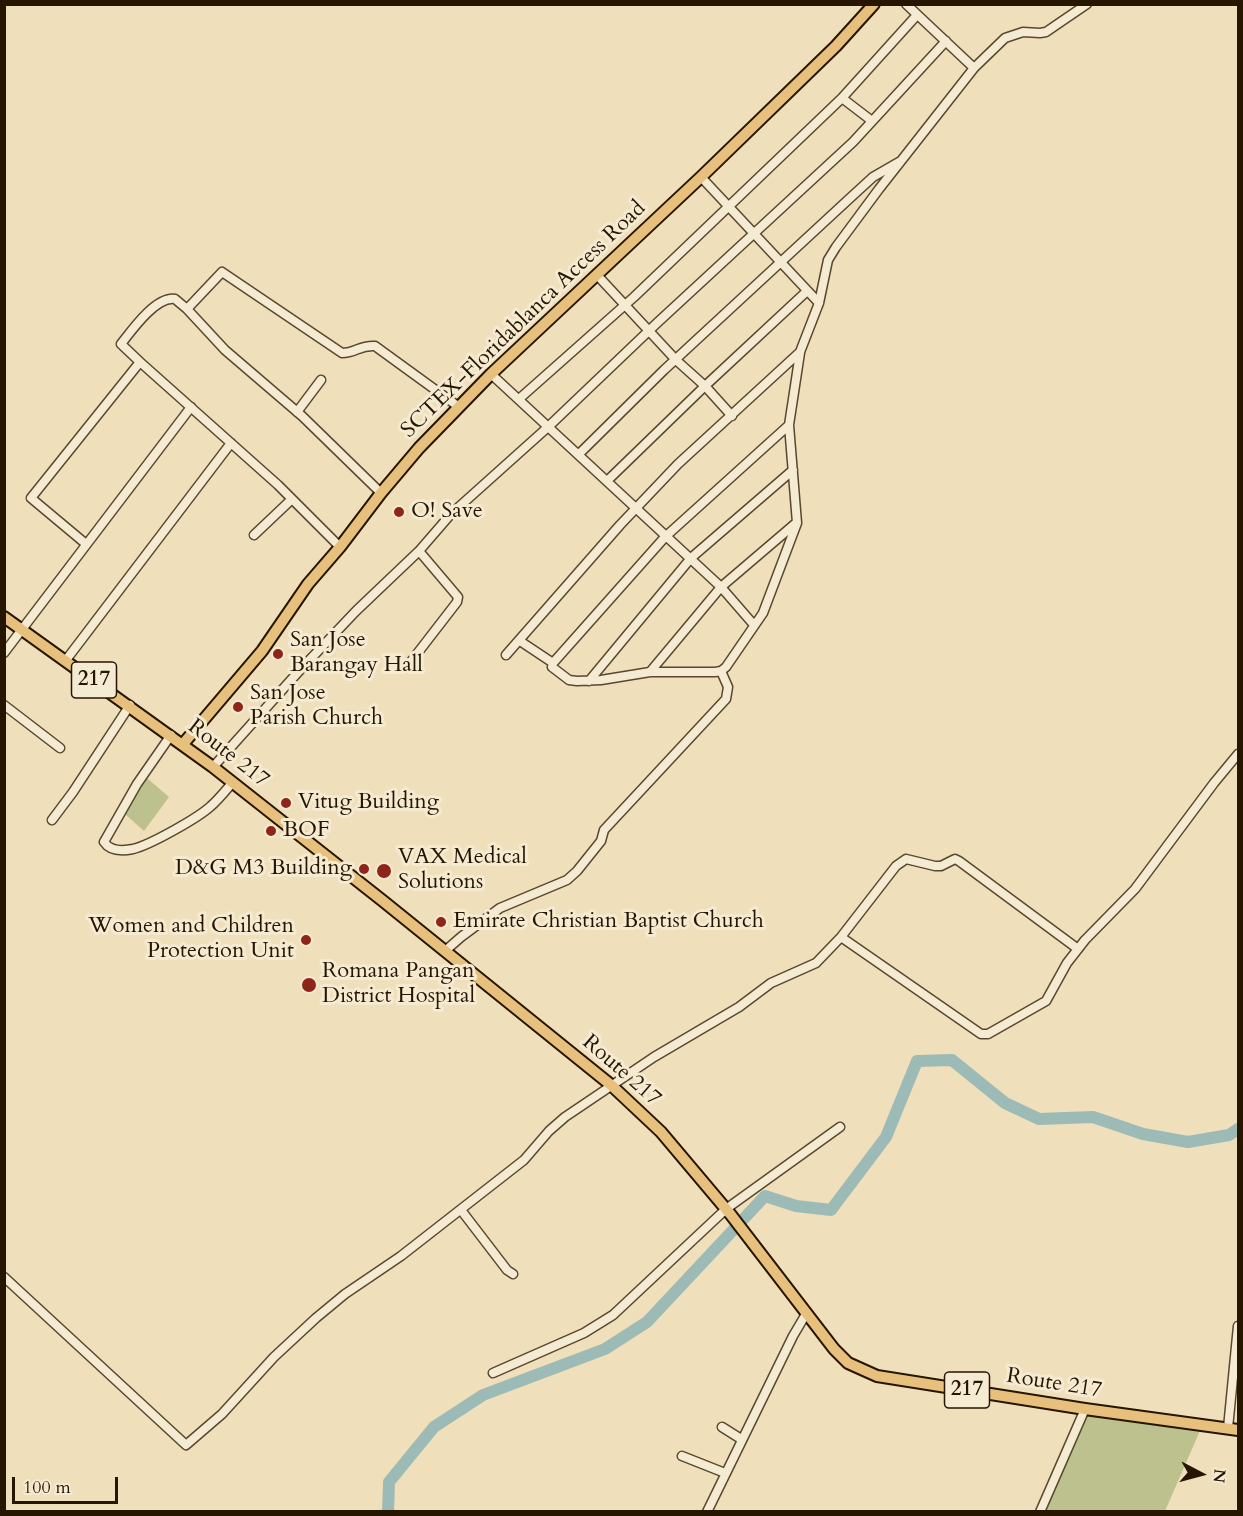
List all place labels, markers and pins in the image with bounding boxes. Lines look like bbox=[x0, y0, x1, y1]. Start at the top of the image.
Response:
place label: O! Save bbox=[411, 499, 483, 525]
marker: O! Save bbox=[392, 505, 406, 519]
place label: San Jose Barangay Hall bbox=[290, 628, 423, 680]
marker: San Jose Barangay Hall bbox=[271, 647, 285, 661]
place label: San Jose Parish Church bbox=[250, 681, 383, 732]
marker: San Jose Parish Church bbox=[231, 700, 245, 714]
place label: Vitug Building bbox=[298, 790, 439, 816]
marker: Vitug Building bbox=[279, 796, 293, 810]
place label: BOF bbox=[283, 818, 330, 844]
marker: BOF bbox=[264, 824, 278, 838]
place label: VAX Medical Solutions bbox=[398, 845, 527, 896]
place label: D&G M3 Building bbox=[175, 856, 352, 882]
marker: D&G M3 Building bbox=[357, 862, 371, 876]
marker: VAX Medical Solutions bbox=[375, 862, 393, 880]
place label: Emirate Christian Baptist Church bbox=[453, 909, 764, 935]
place label: Women and Children Protection Unit bbox=[88, 914, 294, 966]
marker: Emirate Christian Baptist Church bbox=[434, 915, 448, 929]
marker: Women and Children Protection Unit bbox=[299, 933, 313, 947]
place label: Romana Pangan District Hospital bbox=[322, 959, 475, 1010]
marker: Romana Pangan District Hospital bbox=[300, 976, 318, 994]

